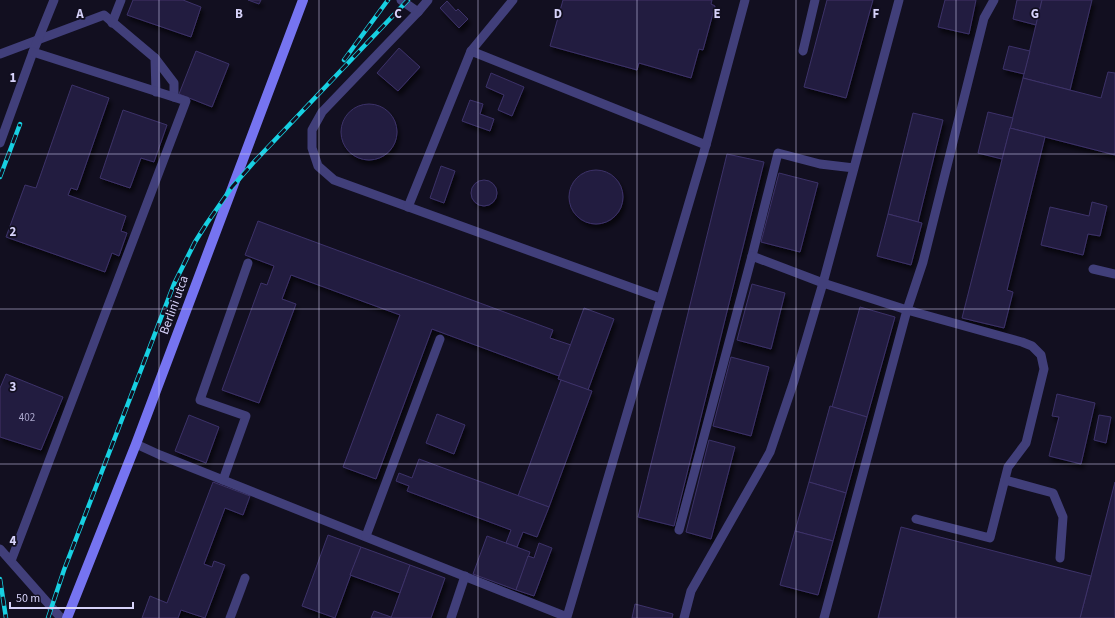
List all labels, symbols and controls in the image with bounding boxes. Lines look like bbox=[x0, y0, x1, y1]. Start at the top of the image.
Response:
text: A bbox=[75, 5, 84, 23]
text: B bbox=[235, 5, 243, 23]
text: C bbox=[394, 5, 402, 23]
text: D bbox=[554, 5, 562, 23]
text: E bbox=[713, 5, 721, 23]
text: F bbox=[873, 5, 880, 23]
text: G bbox=[1031, 5, 1039, 23]
text: 1 bbox=[10, 69, 17, 87]
text: 2 bbox=[10, 223, 17, 241]
street label: Berlini utca bbox=[155, 273, 193, 337]
text: 3 bbox=[10, 378, 17, 396]
house number: 402 bbox=[19, 410, 35, 425]
text: 4 bbox=[10, 532, 17, 550]
scale bar bbox=[10, 584, 133, 610]
text: 50 m bbox=[16, 590, 40, 607]

